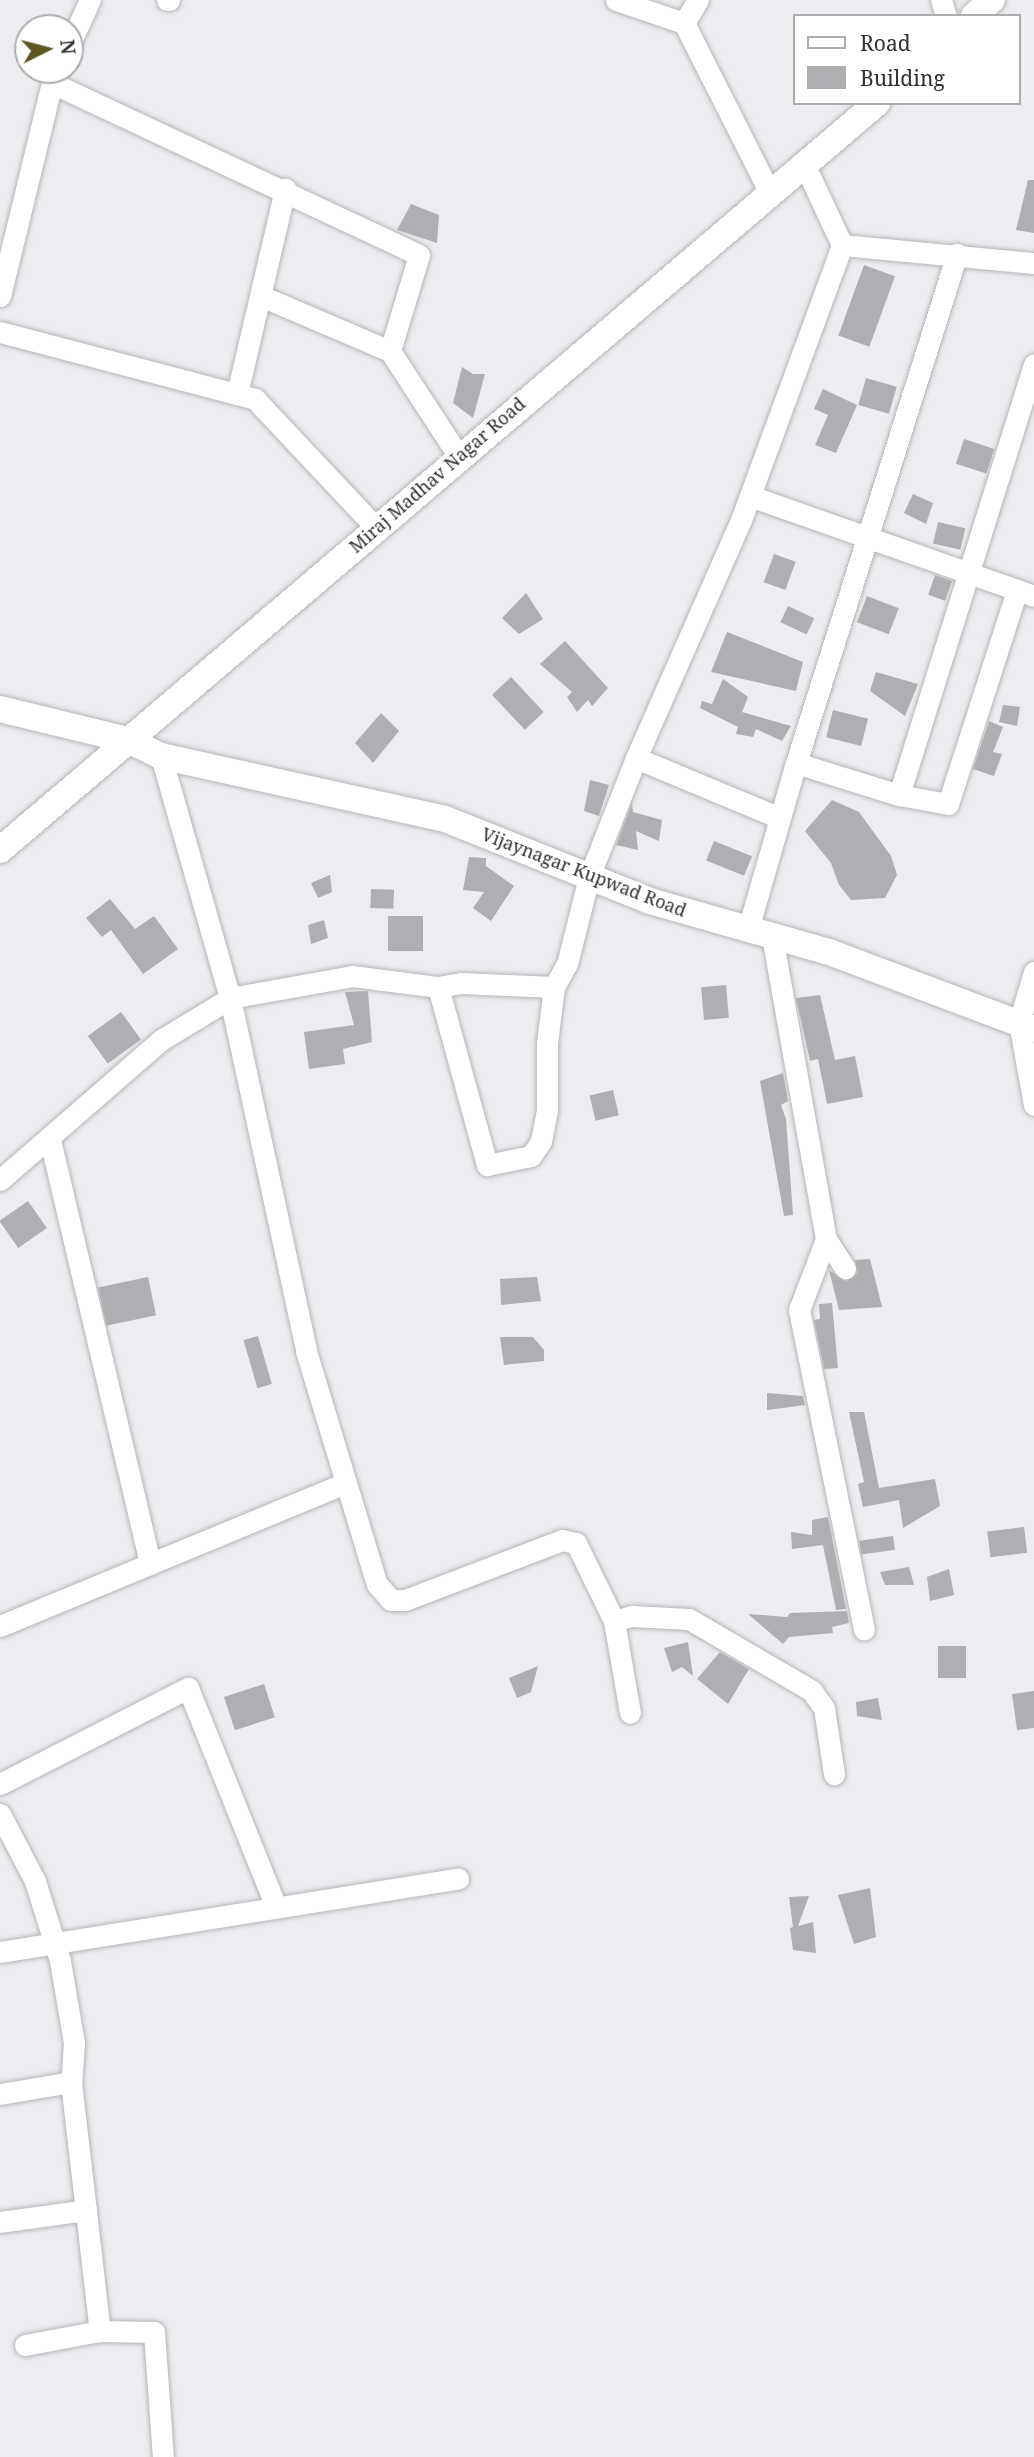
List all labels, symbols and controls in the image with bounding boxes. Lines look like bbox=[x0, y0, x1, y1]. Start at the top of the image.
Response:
north arrow bbox=[14, 14, 84, 84]
legend bbox=[792, 14, 1020, 105]
text: Road bbox=[860, 29, 911, 57]
text: N bbox=[54, 38, 82, 56]
text: Building bbox=[860, 64, 945, 92]
street label: Miraj Madhav Nagar Road bbox=[345, 393, 529, 557]
street label: Vijaynagar Kupwad Road bbox=[479, 823, 689, 921]

